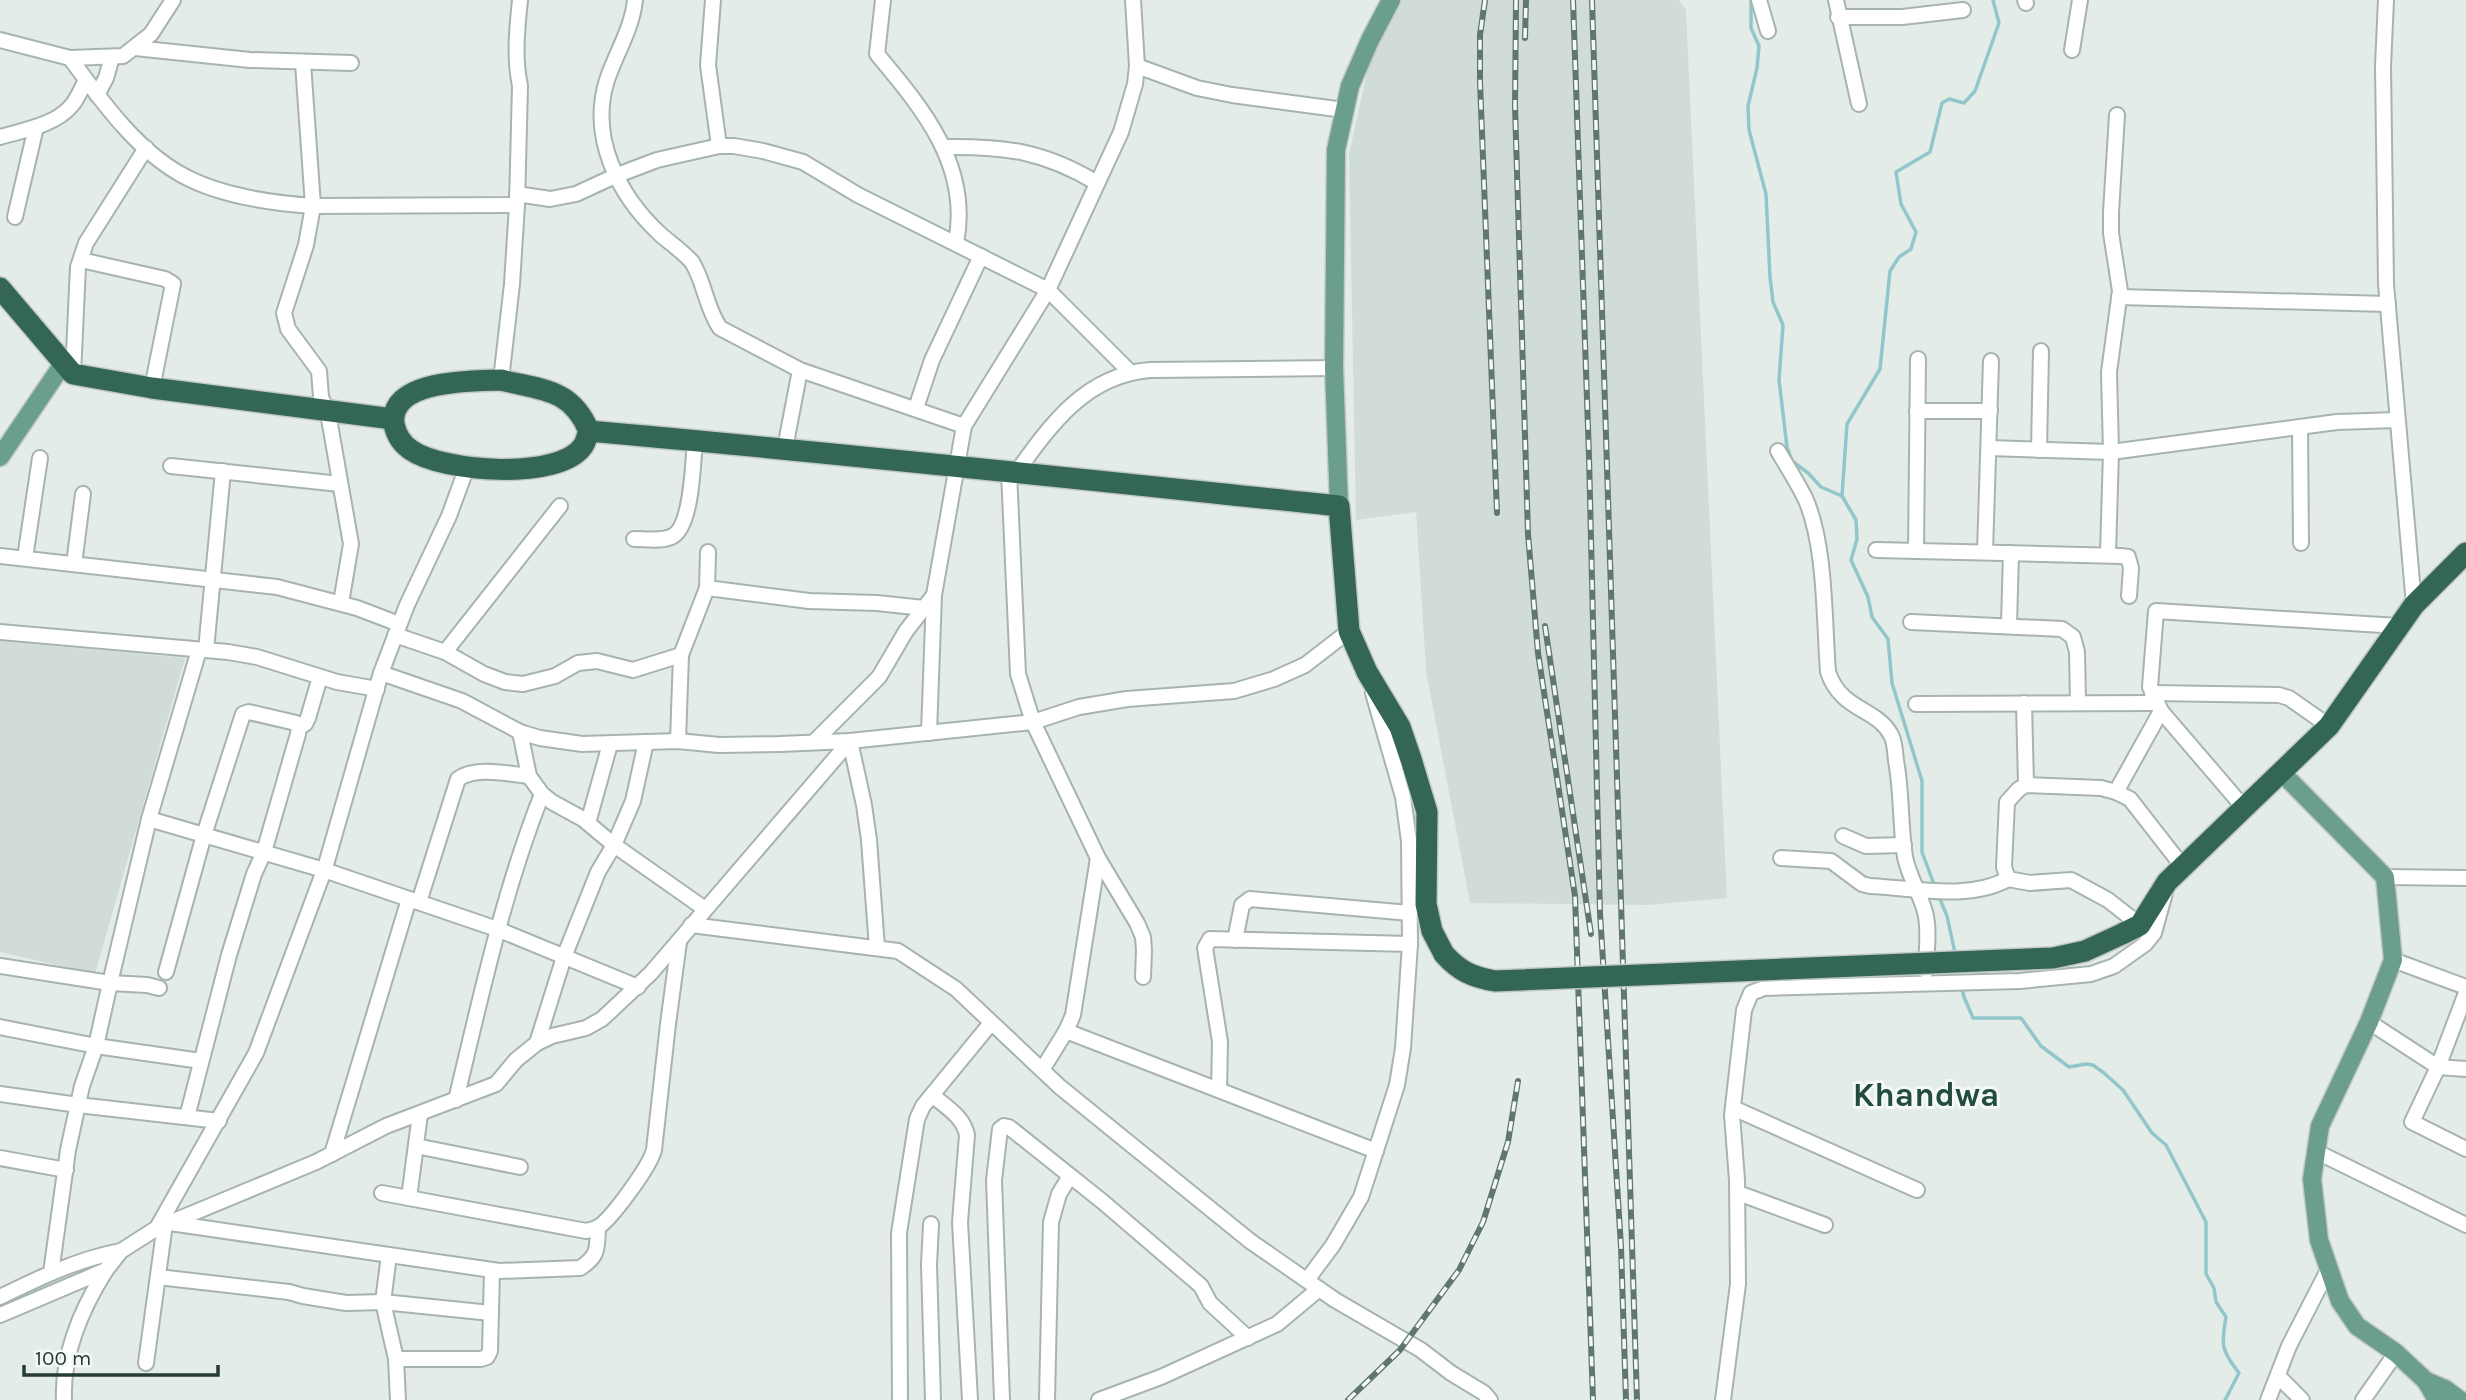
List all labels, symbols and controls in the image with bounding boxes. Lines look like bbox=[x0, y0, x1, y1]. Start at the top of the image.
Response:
district label: Khandwa bbox=[1853, 1076, 1999, 1114]
scale bar bbox=[24, 1334, 219, 1378]
text: 100 m bbox=[35, 1346, 92, 1370]

